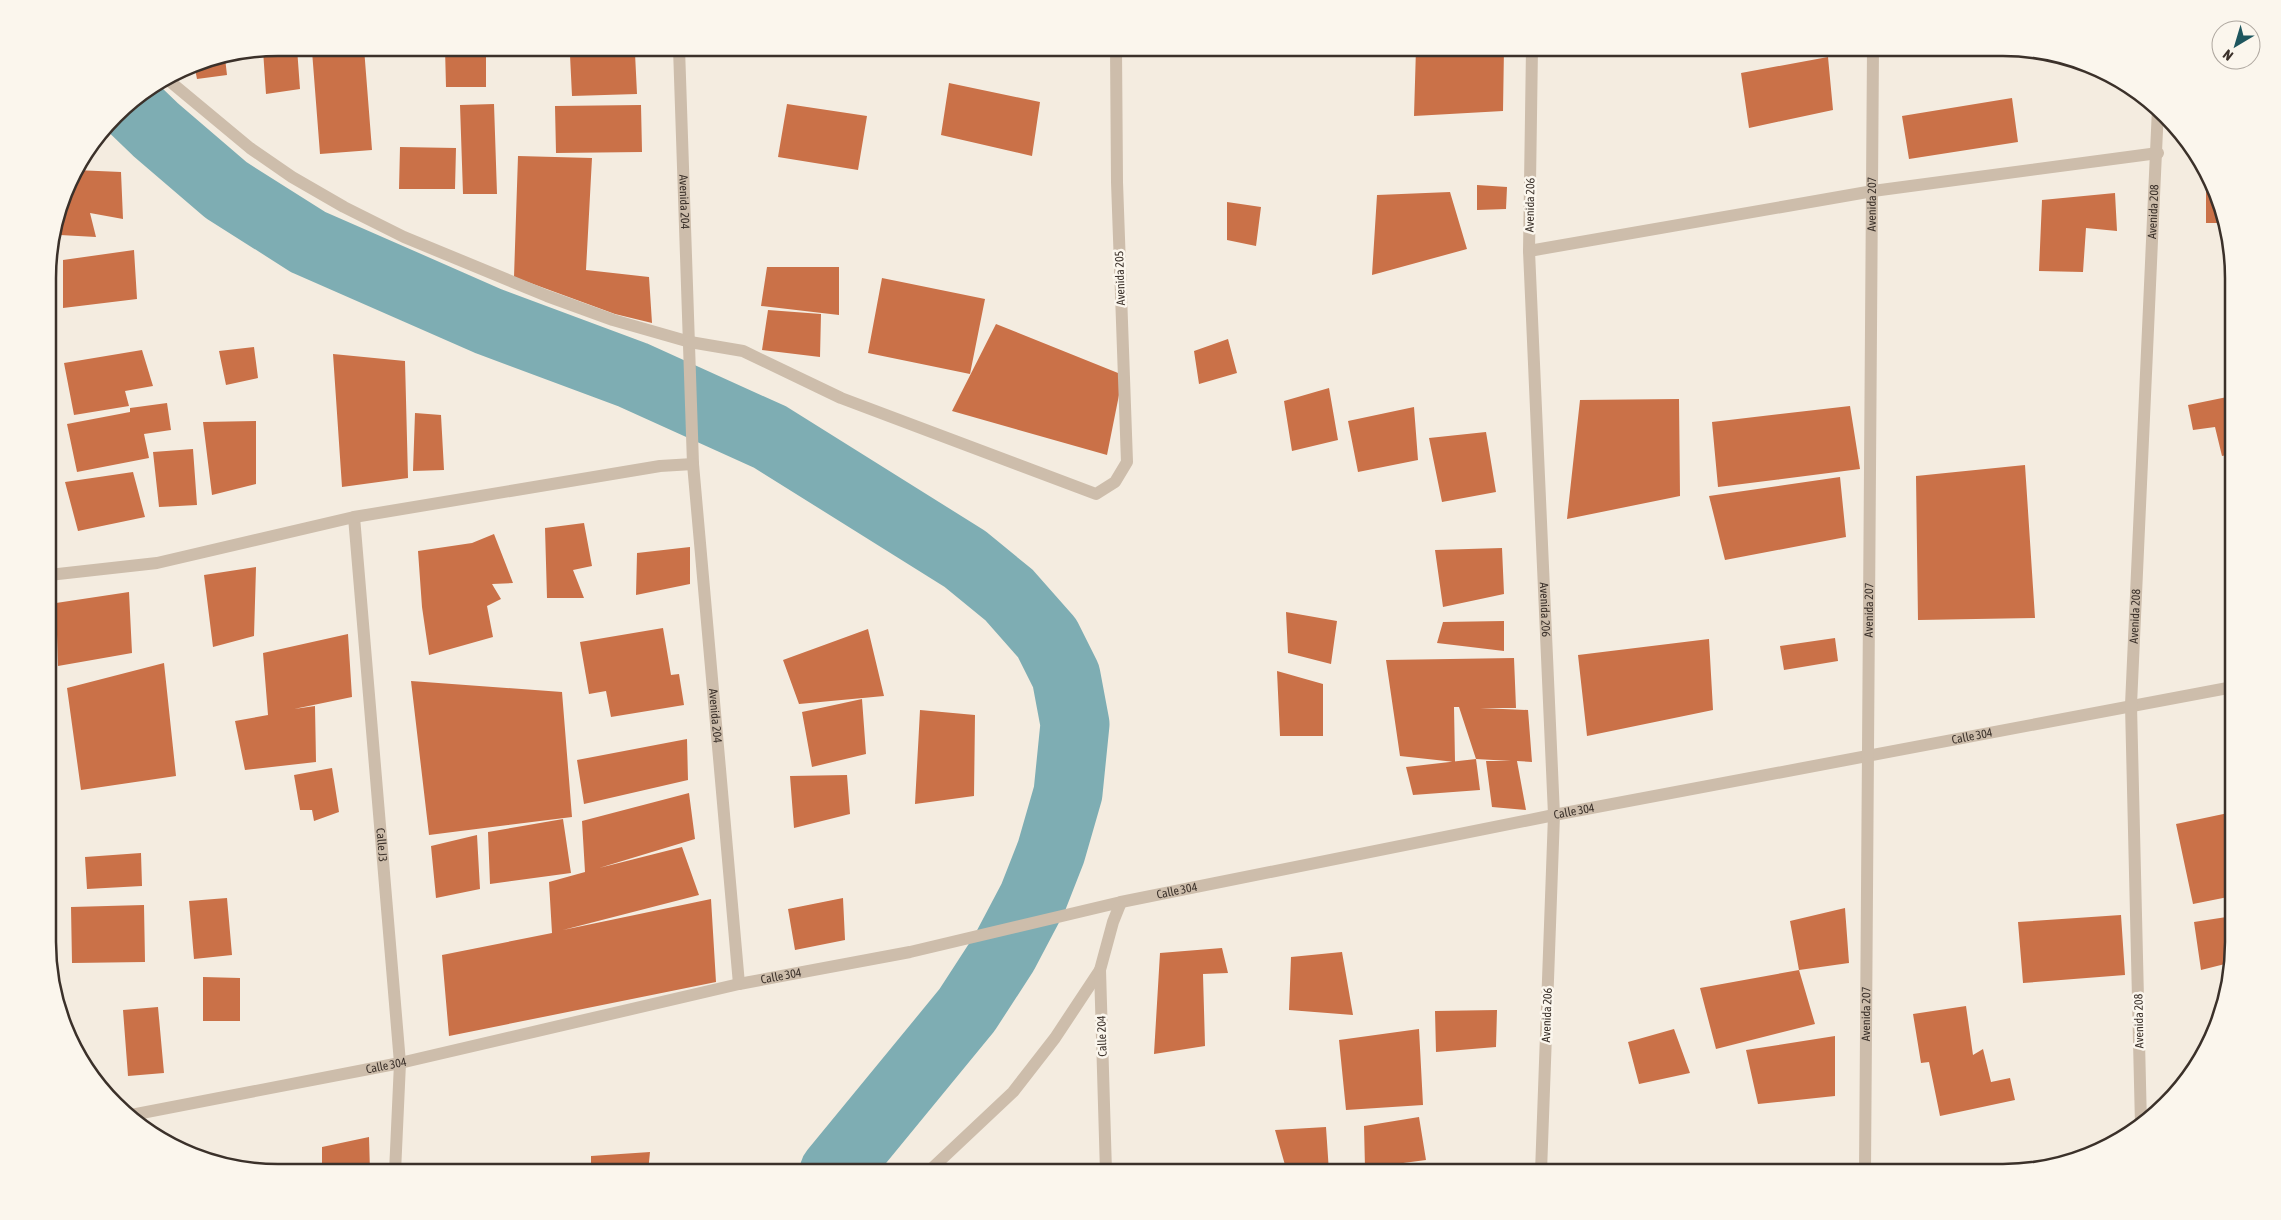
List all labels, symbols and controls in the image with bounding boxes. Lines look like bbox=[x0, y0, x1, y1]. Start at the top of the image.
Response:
north arrow bbox=[2211, 20, 2261, 70]
text: N bbox=[2220, 46, 2236, 64]
street label: Avenida 204 bbox=[676, 174, 692, 230]
street label: Avenida 207 bbox=[1865, 176, 1879, 231]
street label: Avenida 206 bbox=[1523, 177, 1537, 232]
street label: Avenida 208 bbox=[2145, 184, 2162, 239]
street label: Avenida 205 bbox=[1112, 250, 1128, 306]
street label: Avenida 206 bbox=[1537, 582, 1553, 638]
street label: Avenida 207 bbox=[1862, 582, 1876, 637]
street label: Avenida 208 bbox=[2127, 588, 2143, 644]
street label: Avenida 204 bbox=[706, 688, 725, 744]
street label: Calle 304 bbox=[1950, 725, 1994, 747]
street label: Calle 304 bbox=[1552, 800, 1596, 822]
street label: Calle J3 bbox=[373, 827, 390, 862]
street label: Calle 304 bbox=[1155, 880, 1199, 902]
street label: Calle 304 bbox=[760, 965, 803, 987]
street label: Avenida 207 bbox=[1859, 986, 1873, 1041]
street label: Avenida 206 bbox=[1539, 987, 1555, 1043]
street label: Avenida 208 bbox=[2132, 993, 2146, 1048]
street label: Calle 204 bbox=[1094, 1015, 1110, 1057]
street label: Calle 304 bbox=[365, 1055, 408, 1076]

